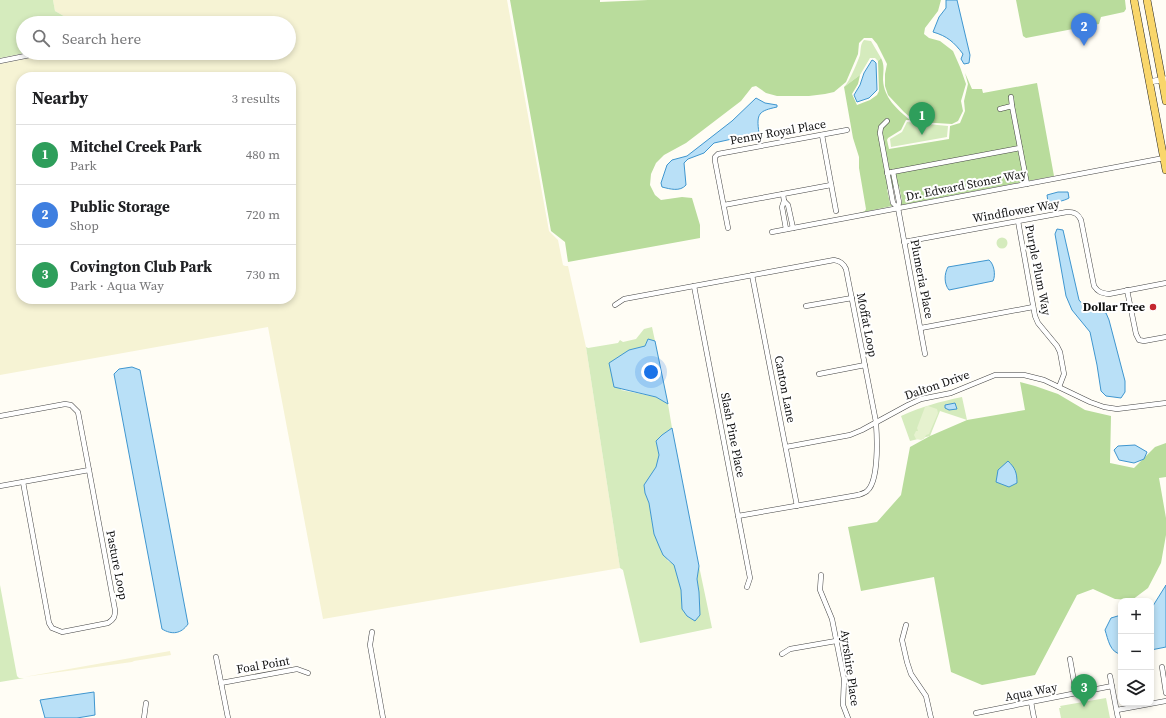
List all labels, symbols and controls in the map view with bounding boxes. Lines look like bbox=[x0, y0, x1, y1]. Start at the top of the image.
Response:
pin: 2 bbox=[1071, 13, 1097, 46]
search box bbox=[16, 16, 296, 60]
icon: search bbox=[30, 27, 52, 49]
text: Search here bbox=[62, 28, 141, 49]
text: Nearby bbox=[32, 86, 88, 110]
text: 3 results bbox=[232, 90, 280, 107]
pin: 1 bbox=[909, 102, 935, 135]
street label: Penny Royal Place bbox=[729, 116, 827, 148]
text: Mitchel Creek Park bbox=[70, 136, 202, 157]
text: 1 bbox=[41, 146, 49, 163]
text: 480 m bbox=[246, 146, 280, 163]
text: Park bbox=[70, 157, 97, 174]
street label: Dr. Edward Stoner Way bbox=[904, 165, 1029, 205]
street label: Windflower Way bbox=[971, 195, 1062, 227]
text: Public Storage bbox=[70, 196, 170, 217]
text: 2 bbox=[41, 206, 49, 223]
text: 720 m bbox=[246, 206, 280, 223]
text: Shop bbox=[70, 217, 99, 234]
street label: Purple Plum Way bbox=[1021, 223, 1055, 318]
street label: Plumeria Place bbox=[906, 238, 938, 320]
text: Covington Club Park bbox=[70, 256, 212, 277]
text: 3 bbox=[41, 266, 49, 283]
text: 730 m bbox=[246, 266, 280, 283]
text: Park · Aqua Way bbox=[70, 277, 164, 294]
street label: Moffat Loop bbox=[853, 292, 881, 358]
place label: Dollar Tree bbox=[1083, 299, 1145, 315]
marker: Dollar Tree bbox=[1148, 302, 1158, 312]
street label: Canton Lane bbox=[771, 354, 799, 424]
your location bbox=[641, 362, 661, 382]
street label: Dalton Drive bbox=[902, 366, 972, 404]
street label: Slash Pine Place bbox=[717, 391, 749, 479]
street label: Pasture Loop bbox=[102, 529, 132, 601]
map controls bbox=[1118, 598, 1154, 706]
button: + bbox=[1118, 598, 1154, 634]
street label: Ayrshire Place bbox=[837, 629, 863, 707]
button: − bbox=[1118, 634, 1154, 670]
street label: Foal Point bbox=[235, 652, 291, 678]
button: layers bbox=[1118, 670, 1154, 706]
pin: 3 bbox=[1071, 674, 1097, 707]
street label: Aqua Way bbox=[1004, 679, 1059, 705]

